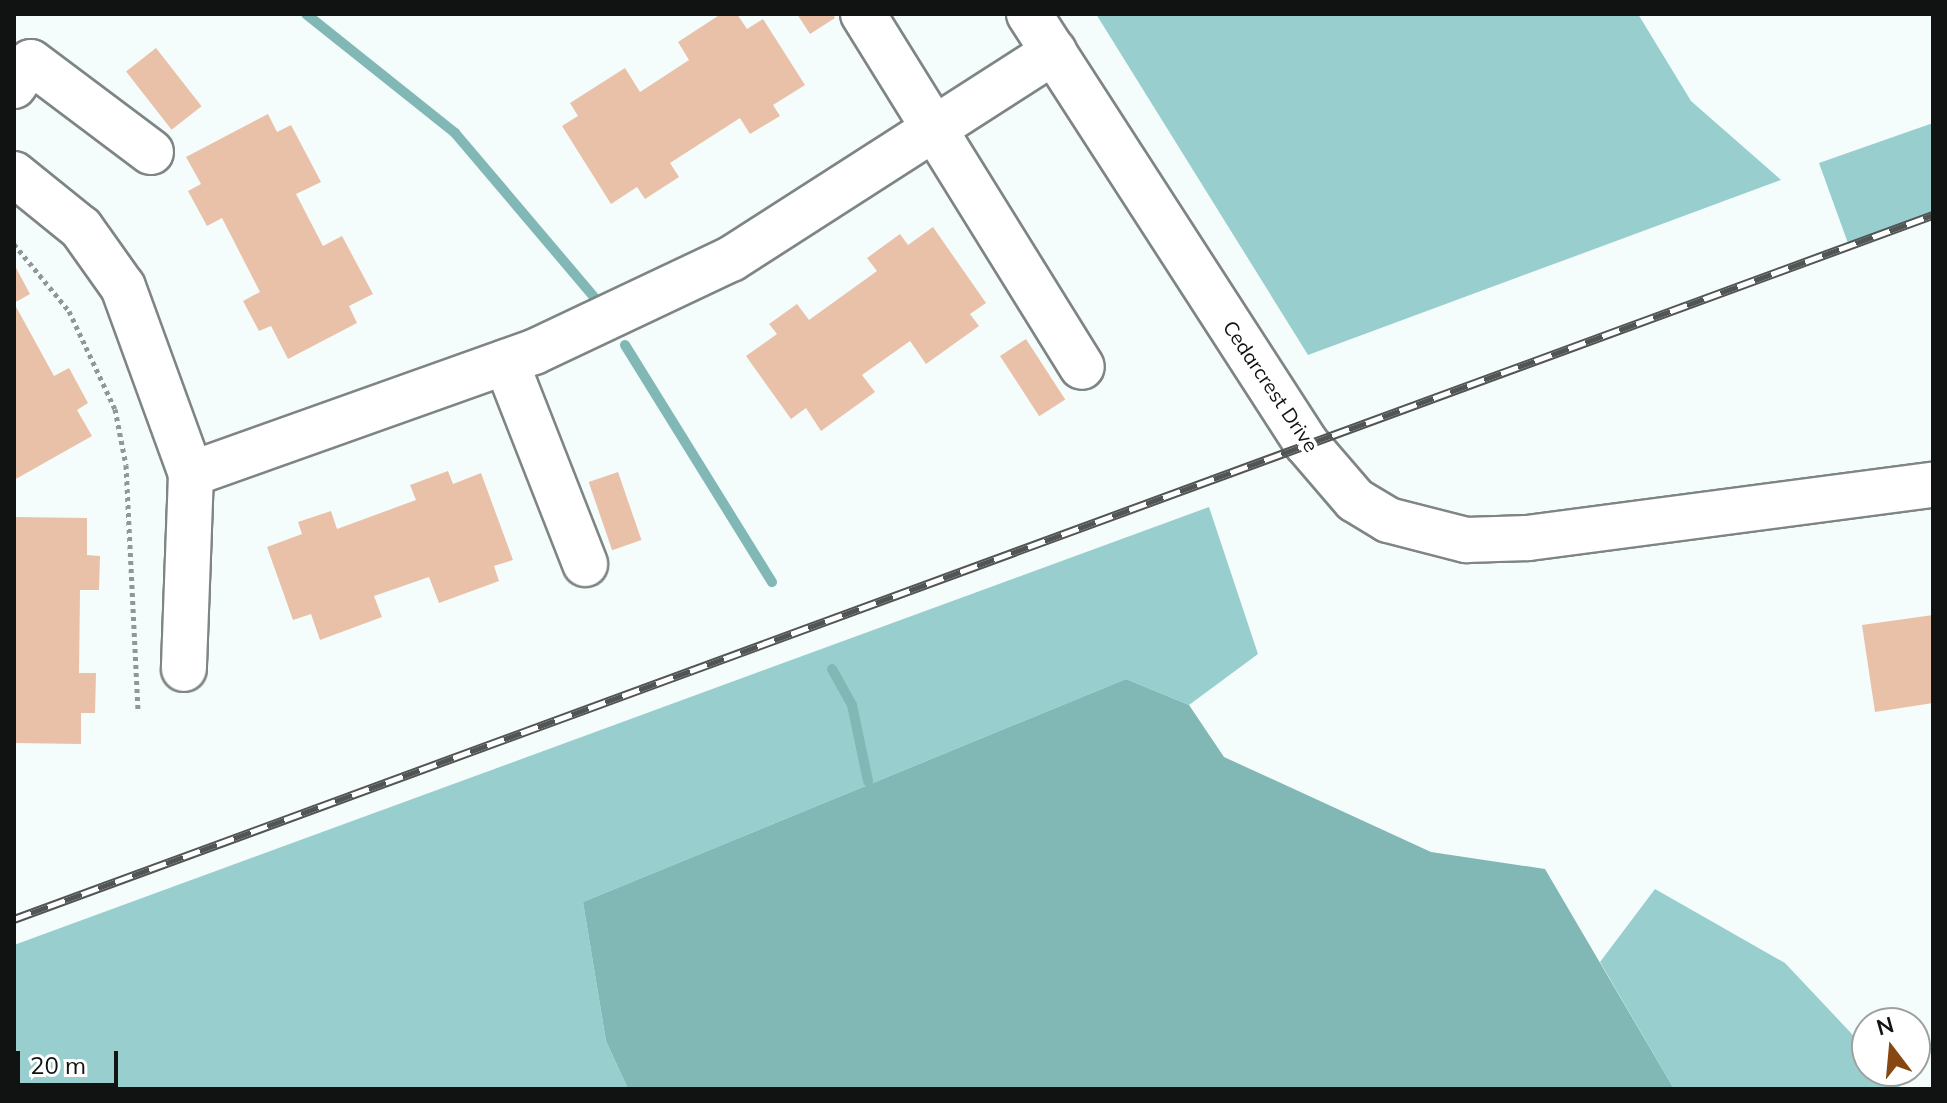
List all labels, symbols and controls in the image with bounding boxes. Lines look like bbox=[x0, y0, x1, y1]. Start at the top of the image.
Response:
street label: Cedarcrest Drive bbox=[1218, 316, 1324, 456]
north arrow bbox=[1851, 1007, 1931, 1087]
text: N bbox=[1873, 1010, 1897, 1042]
scale bar bbox=[20, 1035, 122, 1085]
text: 20 m bbox=[30, 1050, 86, 1080]

